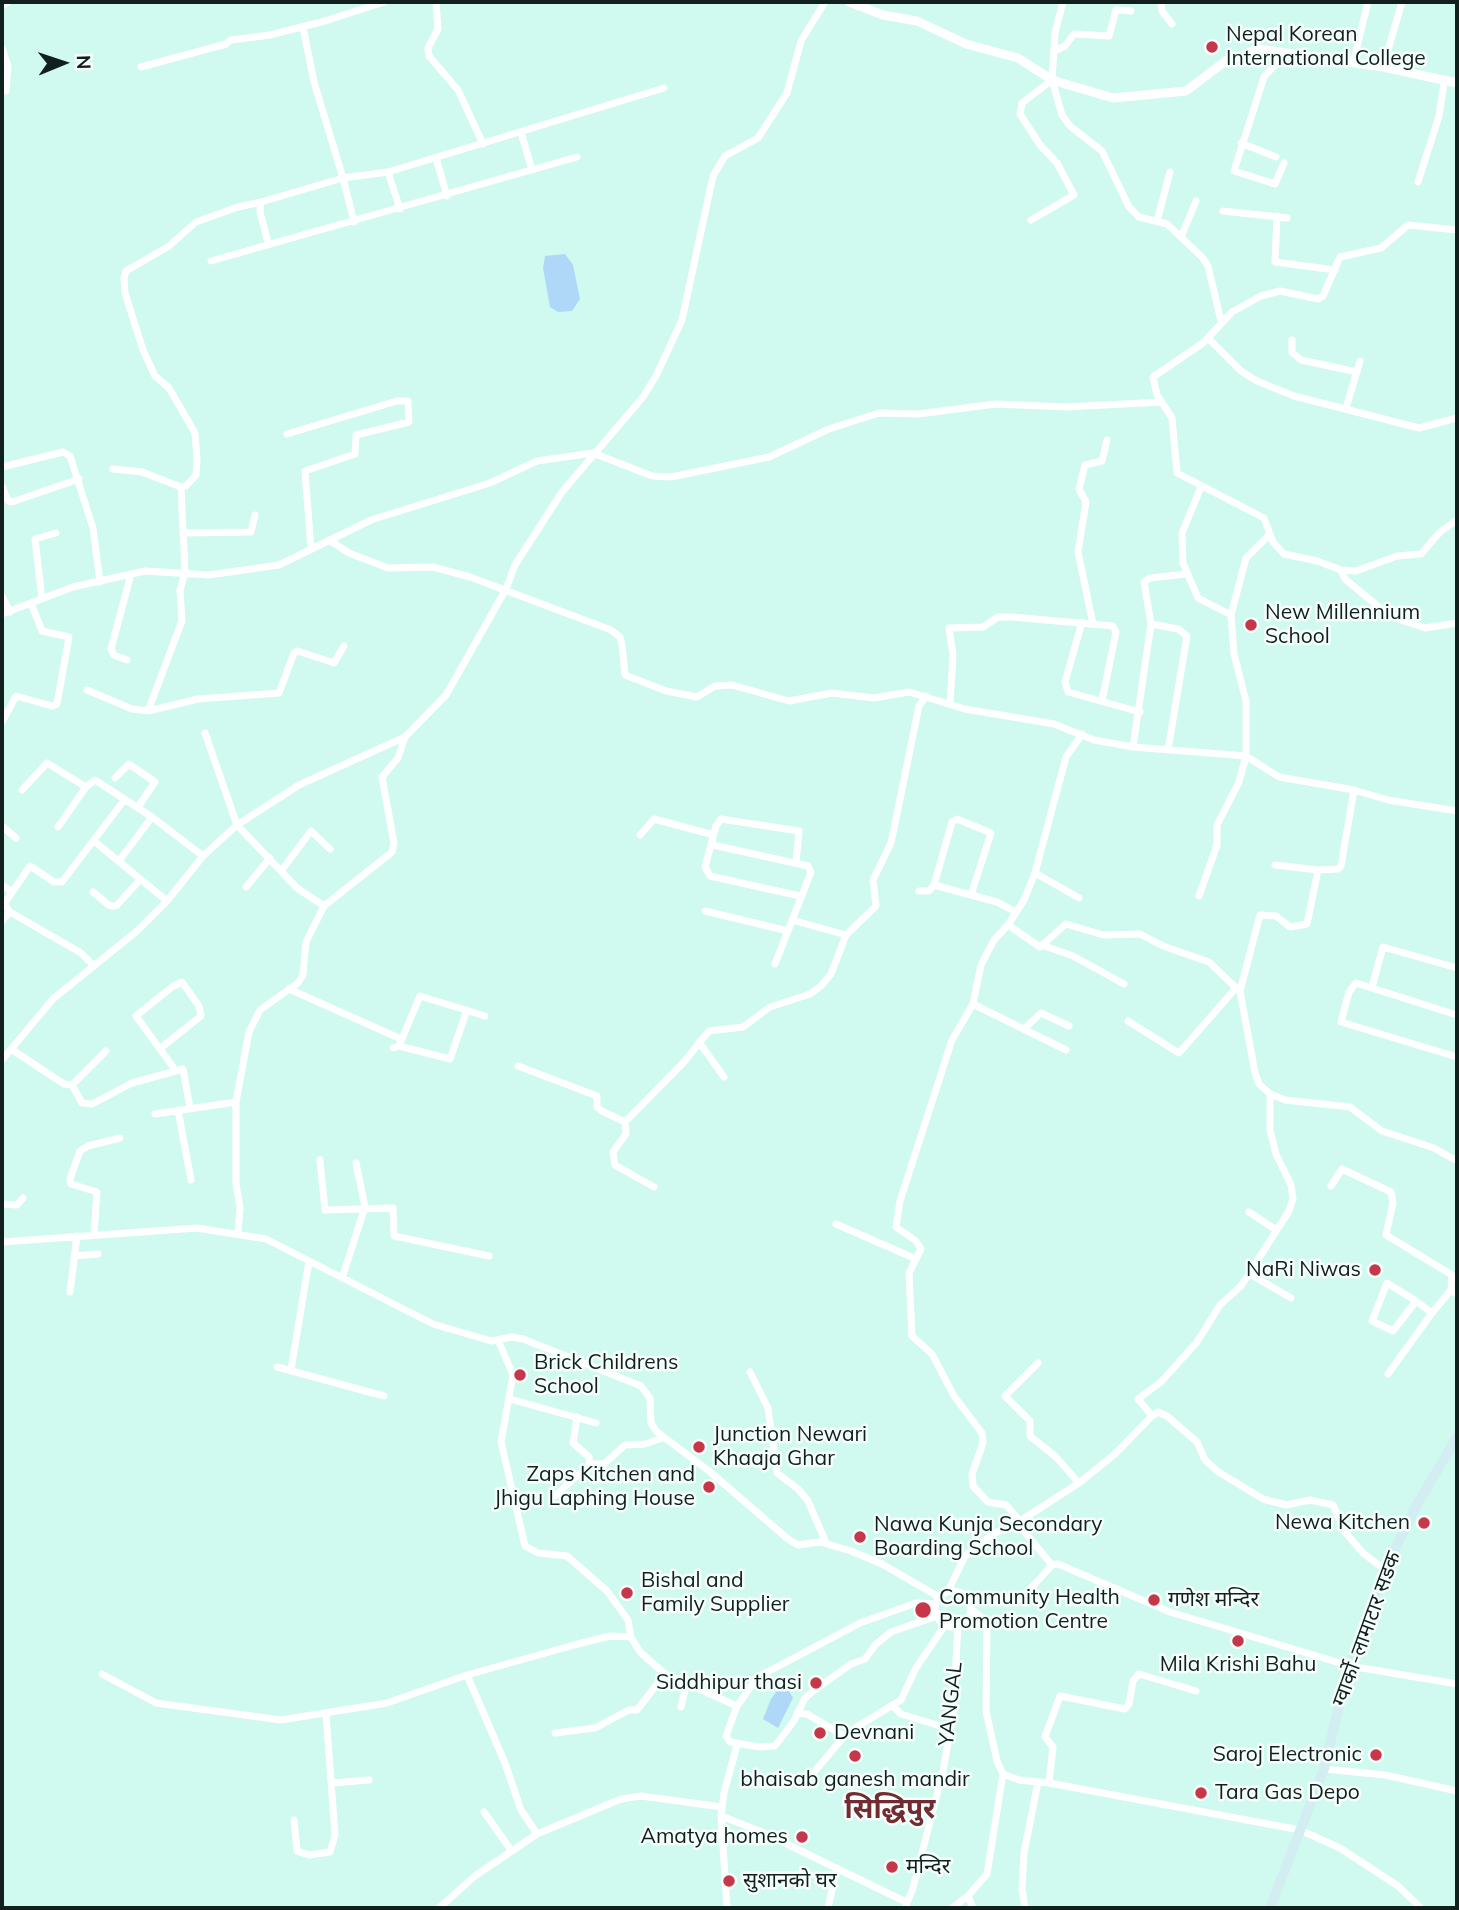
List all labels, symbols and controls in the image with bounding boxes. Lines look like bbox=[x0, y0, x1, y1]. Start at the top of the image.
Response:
place label: Nepal Korean International College bbox=[1226, 22, 1426, 72]
north arrow bbox=[28, 28, 98, 98]
marker: Nepal Korean International College bbox=[1204, 39, 1220, 55]
text: N bbox=[72, 55, 96, 70]
place label: New Millennium School bbox=[1265, 600, 1420, 650]
marker: New Millennium School bbox=[1243, 617, 1259, 633]
place label: NaRi Niwas bbox=[1246, 1257, 1361, 1283]
marker: NaRi Niwas bbox=[1367, 1262, 1383, 1278]
place label: Brick Childrens School bbox=[534, 1350, 678, 1400]
marker: Brick Childrens School bbox=[512, 1367, 528, 1383]
place label: Junction Newari Khaaja Ghar bbox=[713, 1422, 867, 1472]
marker: Junction Newari Khaaja Ghar bbox=[691, 1439, 707, 1455]
place label: Zaps Kitchen and Jhigu Laphing House bbox=[494, 1462, 695, 1512]
marker: Zaps Kitchen and Jhigu Laphing House bbox=[701, 1479, 717, 1495]
place label: Newa Kitchen bbox=[1275, 1510, 1410, 1536]
place label: Nawa Kunja Secondary Boarding School bbox=[874, 1512, 1103, 1562]
marker: Newa Kitchen bbox=[1416, 1515, 1432, 1531]
marker: Nawa Kunja Secondary Boarding School bbox=[852, 1529, 868, 1545]
street label: ग्वार्को-लामाटार सडक bbox=[1327, 1548, 1407, 1710]
place label: Bishal and Family Supplier bbox=[641, 1568, 789, 1618]
marker: Bishal and Family Supplier bbox=[619, 1585, 635, 1601]
place label: Community Health Promotion Centre bbox=[939, 1585, 1120, 1635]
place label: गणेश मन्दिर bbox=[1168, 1587, 1259, 1613]
marker: गणेश मन्दिर bbox=[1146, 1592, 1162, 1608]
marker: Community Health Promotion Centre bbox=[913, 1600, 933, 1620]
marker: Mila Krishi Bahu bbox=[1230, 1633, 1246, 1649]
place label: Mila Krishi Bahu bbox=[1160, 1652, 1316, 1678]
street label: YANGAL bbox=[934, 1661, 968, 1747]
place label: Siddhipur thasi bbox=[656, 1670, 802, 1696]
marker: Siddhipur thasi bbox=[808, 1675, 824, 1691]
place label: Devnani bbox=[834, 1720, 914, 1746]
marker: Devnani bbox=[812, 1725, 828, 1741]
place label: Saroj Electronic bbox=[1213, 1742, 1362, 1768]
marker: Saroj Electronic bbox=[1368, 1747, 1384, 1763]
marker: bhaisab ganesh mandir bbox=[847, 1748, 863, 1764]
place label: bhaisab ganesh mandir bbox=[740, 1767, 970, 1793]
place label: Tara Gas Depo bbox=[1215, 1780, 1360, 1806]
marker: Tara Gas Depo bbox=[1193, 1785, 1209, 1801]
district label: सिद्धिपुर bbox=[845, 1793, 935, 1827]
place label: Amatya homes bbox=[640, 1824, 788, 1850]
marker: Amatya homes bbox=[794, 1829, 810, 1845]
place label: मन्दिर bbox=[906, 1854, 950, 1880]
marker: मन्दिर bbox=[884, 1859, 900, 1875]
place label: सुशानको घर bbox=[743, 1868, 837, 1894]
marker: सुशानको घर bbox=[721, 1873, 737, 1889]

